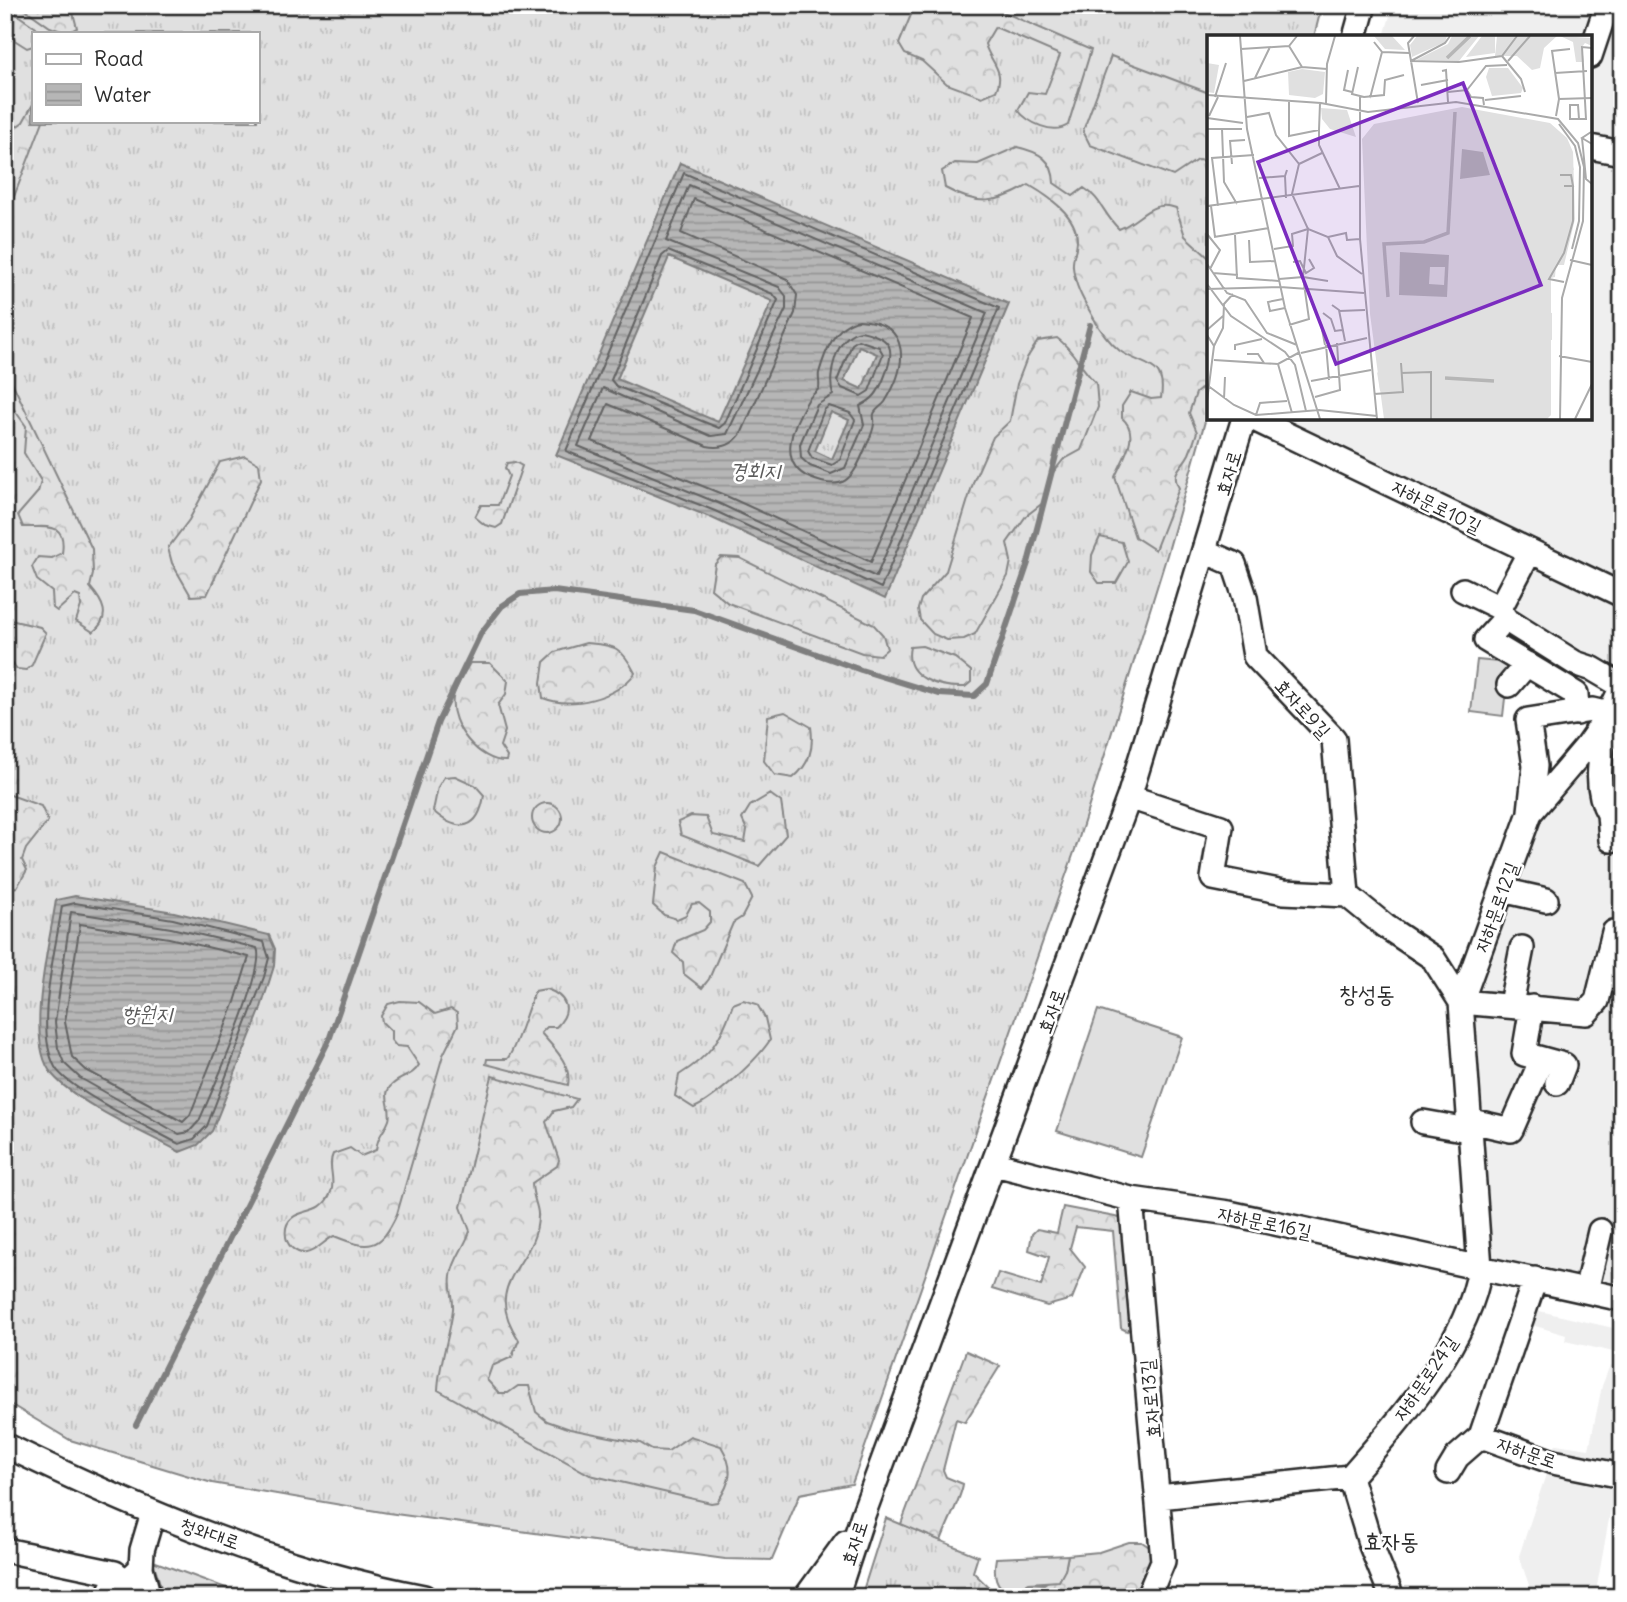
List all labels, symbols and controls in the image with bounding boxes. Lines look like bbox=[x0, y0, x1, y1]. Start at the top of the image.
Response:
legend bbox=[32, 32, 259, 122]
inset map bbox=[1207, 35, 1592, 420]
text: Road bbox=[94, 45, 143, 72]
text: Water bbox=[94, 81, 152, 108]
street label: 효자로 bbox=[1210, 448, 1246, 498]
water label: 경회지 bbox=[730, 457, 782, 484]
street label: 자하문로10길 bbox=[1388, 474, 1486, 538]
street label: 효자로9길 bbox=[1270, 673, 1336, 743]
street label: 자하문로12길 bbox=[1469, 859, 1523, 955]
district label: 창성동 bbox=[1339, 979, 1395, 1008]
street label: 효자로 bbox=[1032, 985, 1070, 1037]
water label: 향원지 bbox=[122, 1000, 174, 1027]
street label: 자하문로16길 bbox=[1216, 1200, 1314, 1244]
street label: 자하문로24길 bbox=[1388, 1331, 1462, 1425]
street label: 효자로13길 bbox=[1135, 1358, 1165, 1440]
street label: 자하문로 bbox=[1494, 1431, 1560, 1473]
street label: 청와대로 bbox=[177, 1512, 243, 1554]
street label: 효자로 bbox=[835, 1517, 873, 1569]
district label: 효자동 bbox=[1363, 1526, 1419, 1555]

